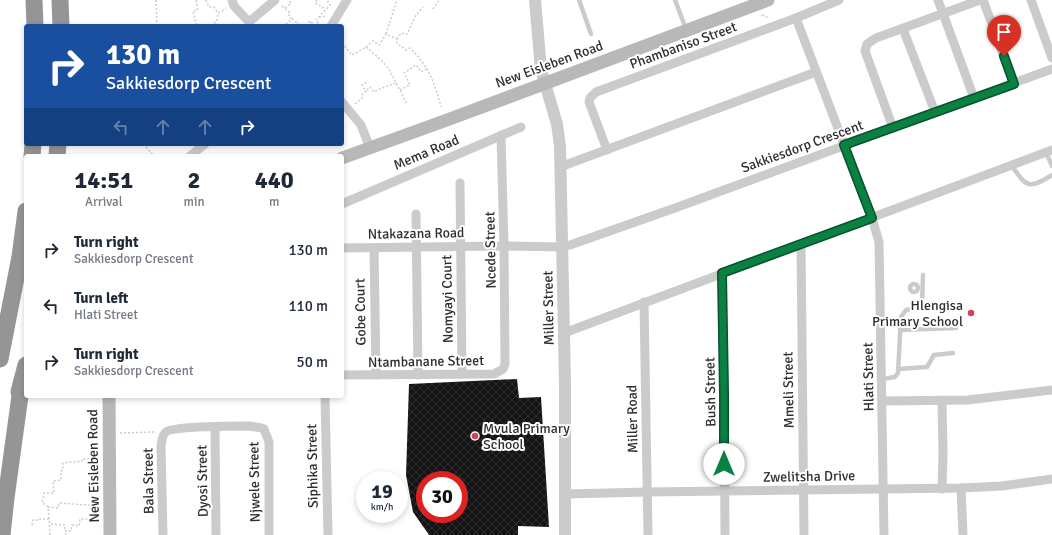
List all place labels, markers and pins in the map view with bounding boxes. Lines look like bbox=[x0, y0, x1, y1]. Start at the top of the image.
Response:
pin bbox=[987, 15, 1021, 56]
place label: Hlengisa Primary School bbox=[872, 297, 963, 330]
marker: Hlengisa Primary School bbox=[966, 308, 976, 318]
place label: Mvula Primary School bbox=[483, 420, 570, 453]
marker: Mvula Primary School bbox=[470, 431, 480, 441]

